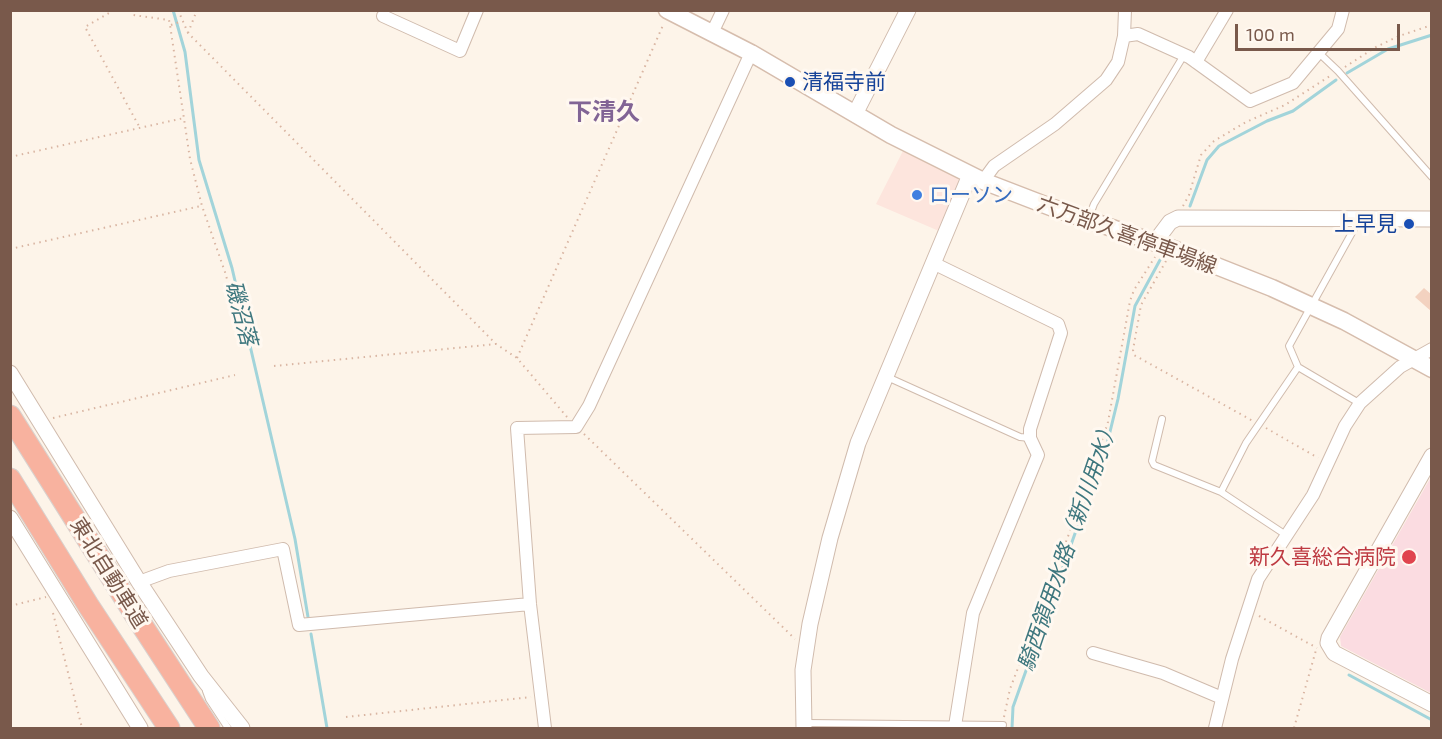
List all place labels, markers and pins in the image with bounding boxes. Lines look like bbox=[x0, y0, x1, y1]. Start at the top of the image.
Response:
place label: 清福寺前 bbox=[802, 69, 886, 95]
marker: 清福寺前 bbox=[783, 75, 797, 89]
place label: ローソン bbox=[929, 182, 1013, 208]
marker: ローソン bbox=[910, 188, 924, 202]
place label: 上早見 bbox=[1334, 211, 1397, 237]
marker: 上早見 bbox=[1402, 217, 1416, 231]
place label: 新久喜総合病院 bbox=[1249, 544, 1396, 570]
marker: 新久喜総合病院 bbox=[1400, 548, 1418, 566]

